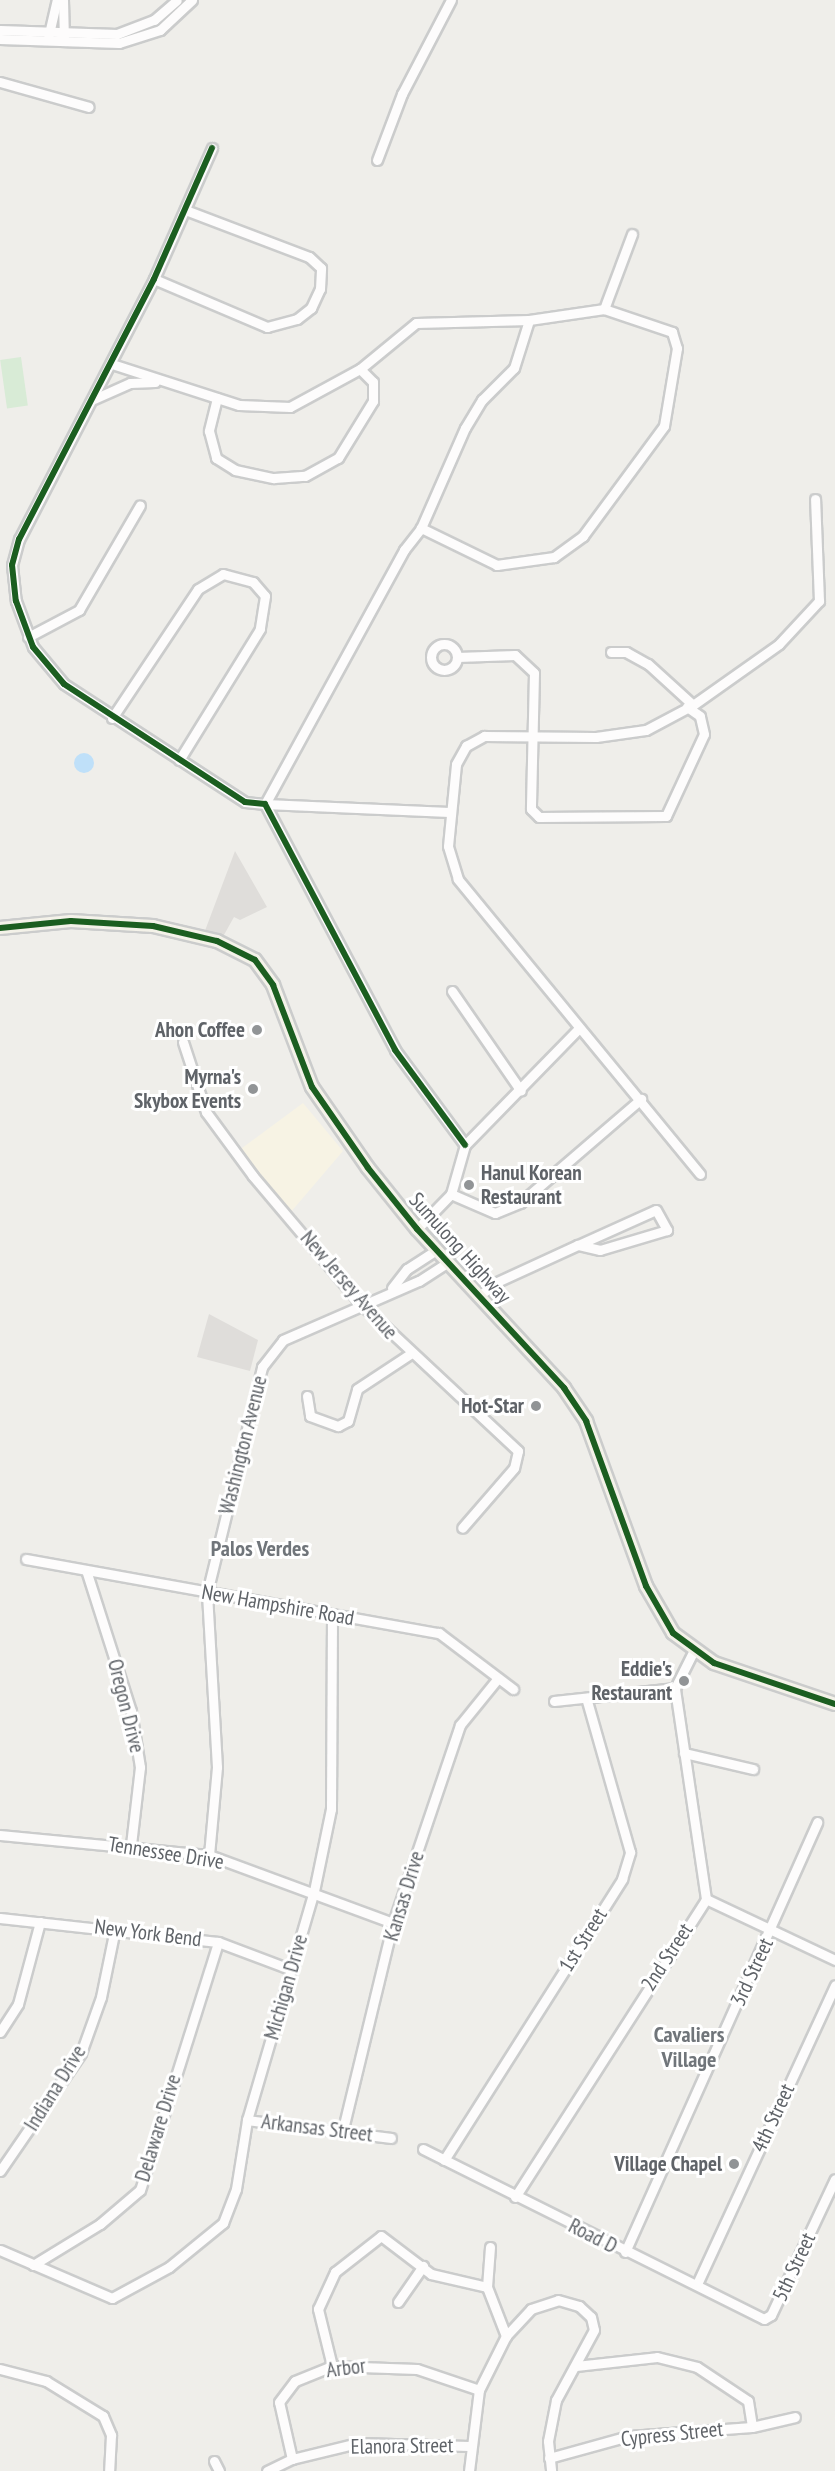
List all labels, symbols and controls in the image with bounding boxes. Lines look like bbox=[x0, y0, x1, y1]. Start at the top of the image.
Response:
place label: Ahon Coffee bbox=[155, 1017, 245, 1043]
marker: Ahon Coffee bbox=[250, 1023, 264, 1037]
place label: Myrna's Skybox Events bbox=[133, 1064, 241, 1114]
marker: Myrna's Skybox Events bbox=[246, 1082, 260, 1096]
place label: Hanul Korean Restaurant bbox=[481, 1160, 582, 1210]
marker: Hanul Korean Restaurant bbox=[462, 1178, 476, 1192]
street label: Sumulong Highway bbox=[404, 1187, 516, 1309]
street label: New Jersey Avenue bbox=[295, 1225, 403, 1345]
street label: Washington Avenue bbox=[214, 1373, 272, 1517]
place label: Hot-Star bbox=[461, 1393, 524, 1419]
marker: Hot-Star bbox=[529, 1399, 543, 1413]
district label: Palos Verdes bbox=[211, 1536, 309, 1562]
street label: New Hampshire Road bbox=[200, 1579, 356, 1631]
street label: Oregon Drive bbox=[102, 1656, 150, 1756]
place label: Eddie's Restaurant bbox=[591, 1656, 672, 1706]
marker: Eddie's Restaurant bbox=[677, 1674, 691, 1688]
street label: Tennessee Drive bbox=[106, 1831, 226, 1875]
street label: Kansas Drive bbox=[378, 1848, 430, 1944]
street label: 1st Street bbox=[554, 1904, 612, 1976]
street label: New York Bend bbox=[92, 1914, 204, 1952]
street label: 2nd Street bbox=[636, 1918, 698, 1996]
street label: Michigan Drive bbox=[259, 1931, 313, 2043]
street label: 3rd Street bbox=[725, 1934, 779, 2010]
district label: Cavaliers Village bbox=[654, 2021, 724, 2072]
street label: Indiana Drive bbox=[19, 2040, 91, 2136]
street label: Delaware Drive bbox=[130, 2071, 186, 2185]
street label: 4th Street bbox=[746, 2080, 800, 2156]
street label: Arkansas Street bbox=[260, 2109, 374, 2147]
place label: Village Chapel bbox=[614, 2151, 722, 2177]
marker: Village Chapel bbox=[727, 2157, 741, 2171]
street label: Road D bbox=[564, 2213, 622, 2259]
street label: 5th Street bbox=[767, 2229, 821, 2305]
street label: Arbor bbox=[325, 2353, 367, 2383]
street label: Cypress Street bbox=[620, 2416, 724, 2452]
street label: Elanora Street bbox=[350, 2433, 454, 2459]

